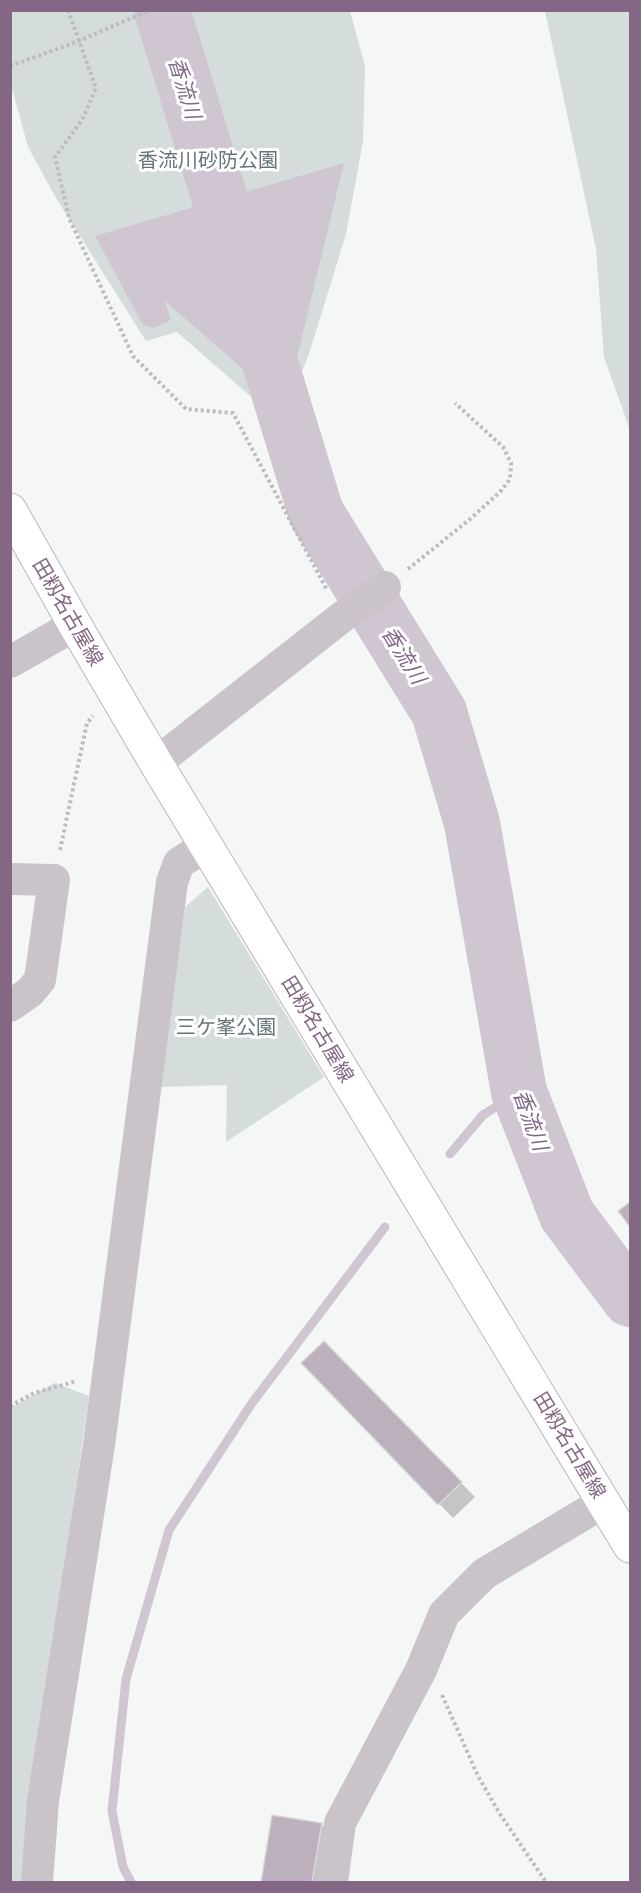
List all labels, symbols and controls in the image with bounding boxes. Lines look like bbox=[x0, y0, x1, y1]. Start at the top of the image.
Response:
water label: 香流川 bbox=[164, 54, 207, 124]
park label: 香流川砂防公園 bbox=[138, 148, 278, 172]
street label: 田籾名古屋線 bbox=[28, 554, 108, 670]
water label: 香流川 bbox=[377, 622, 432, 690]
street label: 田籾名古屋線 bbox=[277, 971, 359, 1087]
park label: 三ケ峯公園 bbox=[176, 1015, 276, 1039]
water label: 香流川 bbox=[508, 1086, 554, 1156]
street label: 田籾名古屋線 bbox=[529, 1387, 611, 1503]

